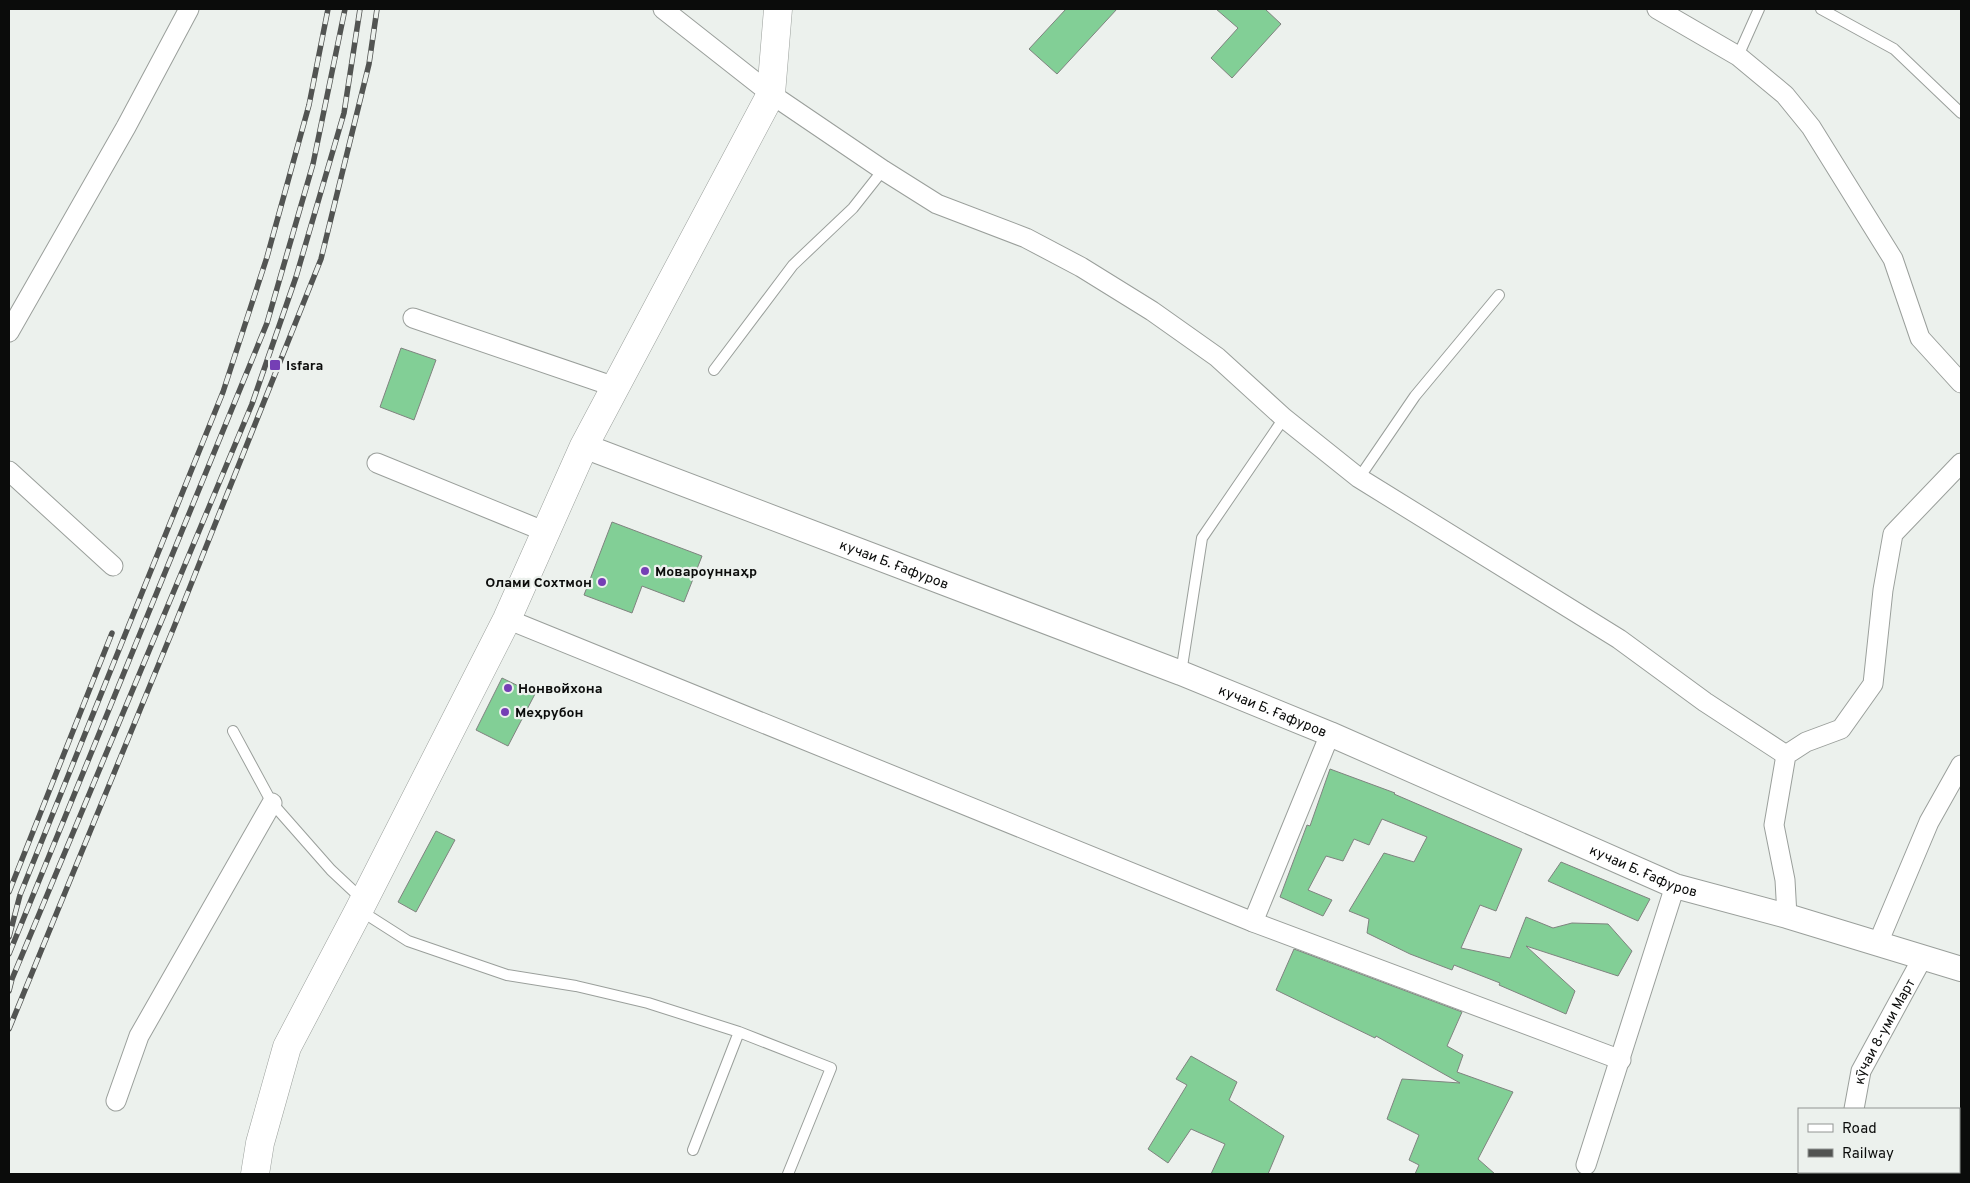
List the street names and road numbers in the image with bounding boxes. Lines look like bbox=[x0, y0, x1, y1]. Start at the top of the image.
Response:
street label: кучаи Б. Ғафуров bbox=[837, 537, 951, 594]
street label: кучаи Б. Ғафуров bbox=[1216, 682, 1329, 742]
street label: кучаи Б. Ғафуров bbox=[1586, 842, 1699, 902]
street label: кӯчаи 8-уми Март bbox=[1852, 976, 1920, 1086]

